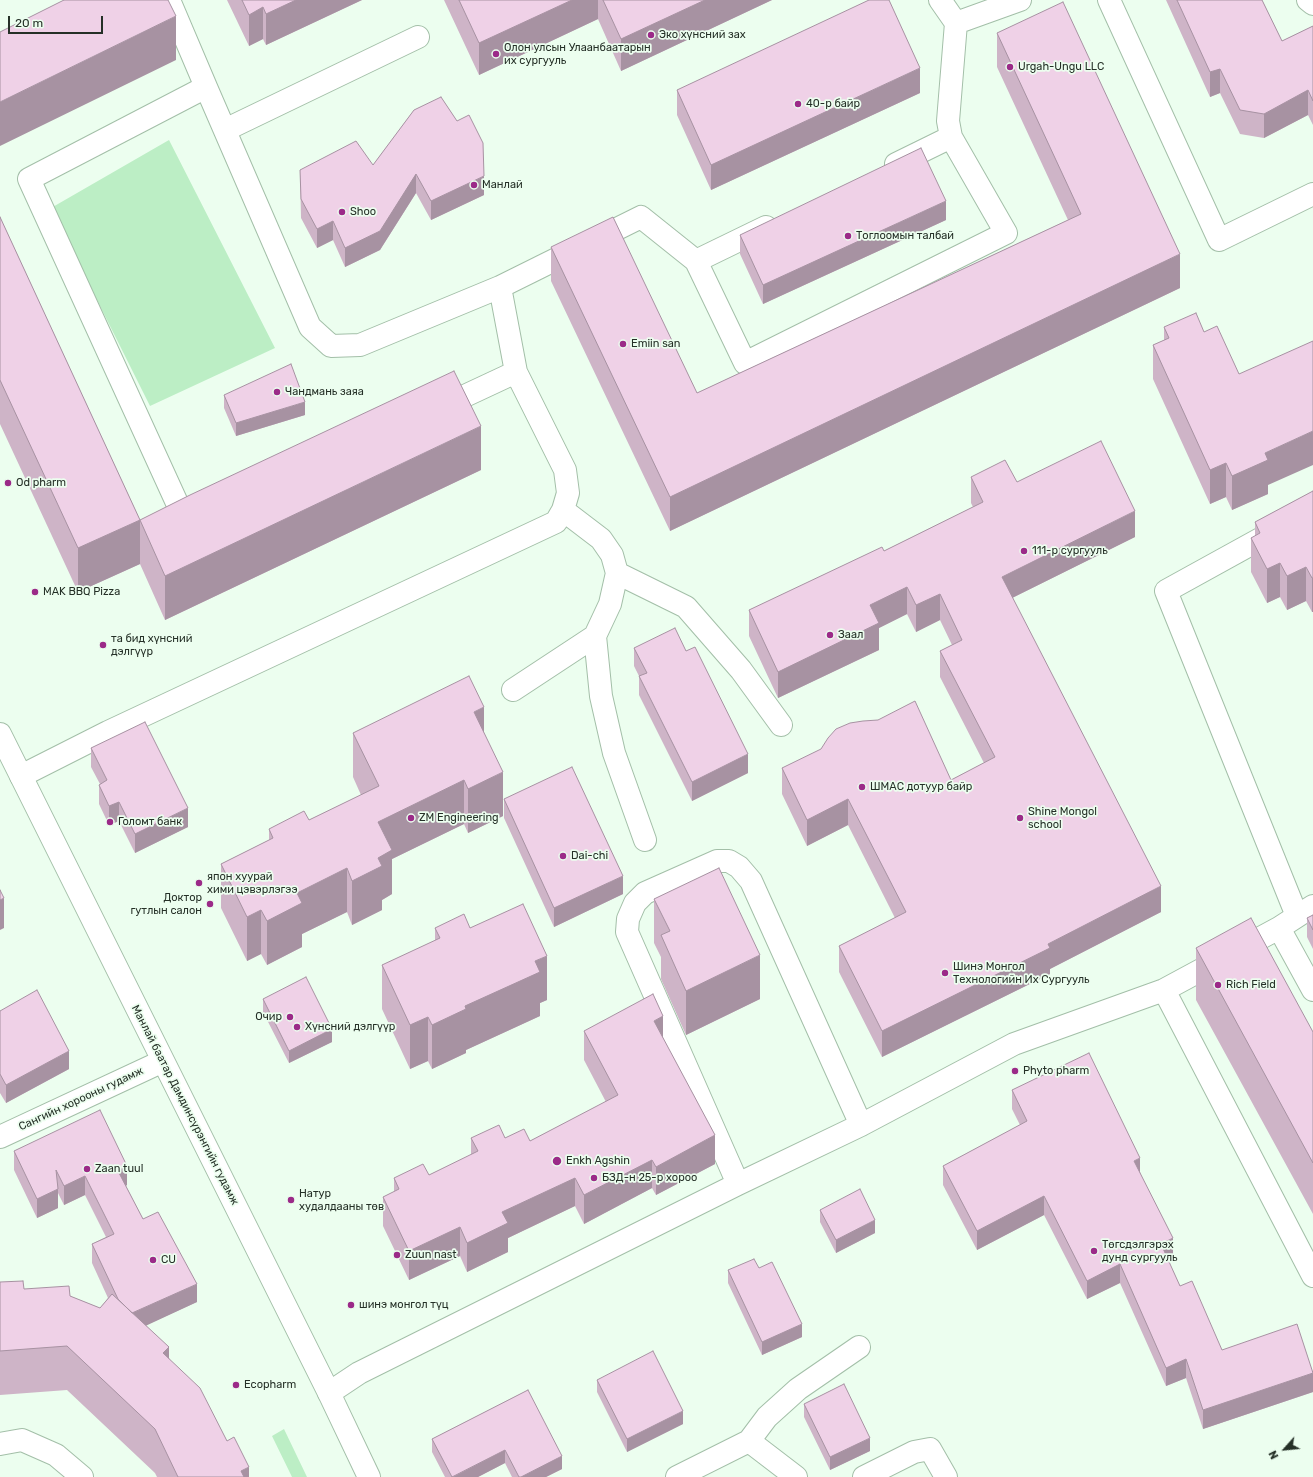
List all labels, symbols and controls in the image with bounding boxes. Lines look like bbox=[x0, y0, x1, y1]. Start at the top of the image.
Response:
scale bar bbox=[10, 8, 105, 34]
text: 20 m bbox=[15, 16, 43, 30]
place label: Эко хүнсний зах bbox=[659, 28, 746, 42]
marker: Эко хүнсний зах bbox=[646, 30, 656, 40]
place label: Олон улсын Улаанбаатарын их сургууль bbox=[504, 41, 651, 67]
marker: Олон улсын Улаанбаатарын их сургууль bbox=[491, 49, 501, 59]
place label: Urgah-Ungu LLC bbox=[1018, 60, 1104, 74]
marker: Urgah-Ungu LLC bbox=[1005, 62, 1015, 72]
place label: 40-р байр bbox=[806, 97, 860, 111]
marker: 40-р байр bbox=[793, 99, 803, 109]
place label: Манлай bbox=[482, 178, 523, 192]
marker: Манлай bbox=[469, 180, 479, 190]
place label: Shoo bbox=[350, 205, 376, 219]
marker: Shoo bbox=[337, 207, 347, 217]
place label: Тоглоомын талбай bbox=[856, 229, 954, 243]
marker: Тоглоомын талбай bbox=[843, 231, 853, 241]
place label: Emiin san bbox=[631, 337, 680, 351]
marker: Emiin san bbox=[618, 339, 628, 349]
place label: Чандмань заяа bbox=[285, 385, 364, 399]
marker: Чандмань заяа bbox=[272, 387, 282, 397]
place label: Od pharm bbox=[16, 476, 66, 490]
marker: Od pharm bbox=[3, 478, 13, 488]
place label: 111-р сургууль bbox=[1032, 544, 1108, 558]
marker: 111-р сургууль bbox=[1019, 546, 1029, 556]
place label: MAK BBQ Pizza bbox=[43, 585, 120, 599]
marker: MAK BBQ Pizza bbox=[30, 587, 40, 597]
place label: Заал bbox=[838, 628, 863, 642]
marker: Заал bbox=[825, 630, 835, 640]
place label: та бид хүнсний дэлгүүр bbox=[111, 632, 192, 658]
marker: та бид хүнсний дэлгүүр bbox=[98, 640, 108, 650]
place label: ШМАС дотуур байр bbox=[870, 780, 972, 794]
marker: ШМАС дотуур байр bbox=[857, 782, 867, 792]
place label: Shine Mongol school bbox=[1028, 805, 1097, 831]
place label: ZM Engineering bbox=[419, 811, 499, 825]
marker: ZM Engineering bbox=[406, 813, 416, 823]
marker: Shine Mongol school bbox=[1015, 813, 1025, 823]
place label: Голомт банк bbox=[118, 815, 182, 829]
marker: Голомт банк bbox=[105, 817, 115, 827]
place label: Dai-chi bbox=[571, 849, 608, 863]
marker: Dai-chi bbox=[558, 851, 568, 861]
place label: япон хуурай хими цэвэрлэгээ bbox=[207, 870, 298, 896]
marker: япон хуурай хими цэвэрлэгээ bbox=[194, 878, 204, 888]
place label: Доктор гутлын салон bbox=[131, 891, 202, 917]
marker: Доктор гутлын салон bbox=[205, 899, 215, 909]
place label: Шинэ Монгол Технологийн Их Сургууль bbox=[953, 960, 1090, 986]
marker: Шинэ Монгол Технологийн Их Сургууль bbox=[940, 968, 950, 978]
place label: Rich Field bbox=[1226, 978, 1276, 992]
marker: Rich Field bbox=[1213, 980, 1223, 990]
street label: Манлай баатар Дамдинсүрэнгийн гудамж bbox=[129, 1003, 241, 1207]
place label: Очир bbox=[255, 1010, 282, 1024]
marker: Очир bbox=[285, 1012, 295, 1022]
place label: Хүнсний дэлгүүр bbox=[305, 1020, 395, 1034]
marker: Хүнсний дэлгүүр bbox=[292, 1022, 302, 1032]
street label: Сангийн хорооны гудамж bbox=[17, 1064, 145, 1134]
place label: Phyto pharm bbox=[1023, 1064, 1089, 1078]
marker: Phyto pharm bbox=[1010, 1066, 1020, 1076]
place label: Enkh Agshin bbox=[566, 1154, 630, 1168]
marker: Enkh Agshin bbox=[551, 1155, 563, 1167]
place label: Zaan tuul bbox=[95, 1162, 143, 1176]
marker: Zaan tuul bbox=[82, 1164, 92, 1174]
place label: БЗД-н 25-р хороо bbox=[602, 1171, 697, 1185]
marker: БЗД-н 25-р хороо bbox=[589, 1173, 599, 1183]
place label: Натур худалдааны төв bbox=[299, 1187, 384, 1213]
marker: Натур худалдааны төв bbox=[286, 1195, 296, 1205]
place label: Төгсдэлгэрэх дунд сургууль bbox=[1102, 1238, 1178, 1264]
marker: Төгсдэлгэрэх дунд сургууль bbox=[1089, 1246, 1099, 1256]
place label: Zuun nast bbox=[405, 1248, 457, 1262]
marker: Zuun nast bbox=[392, 1250, 402, 1260]
place label: CU bbox=[161, 1253, 176, 1267]
marker: CU bbox=[148, 1255, 158, 1265]
place label: шинэ монгол түц bbox=[359, 1298, 449, 1312]
marker: шинэ монгол түц bbox=[346, 1300, 356, 1310]
place label: Ecopharm bbox=[244, 1378, 296, 1392]
marker: Ecopharm bbox=[231, 1380, 241, 1390]
north arrow bbox=[1265, 1429, 1305, 1469]
text: N bbox=[1266, 1448, 1281, 1461]

